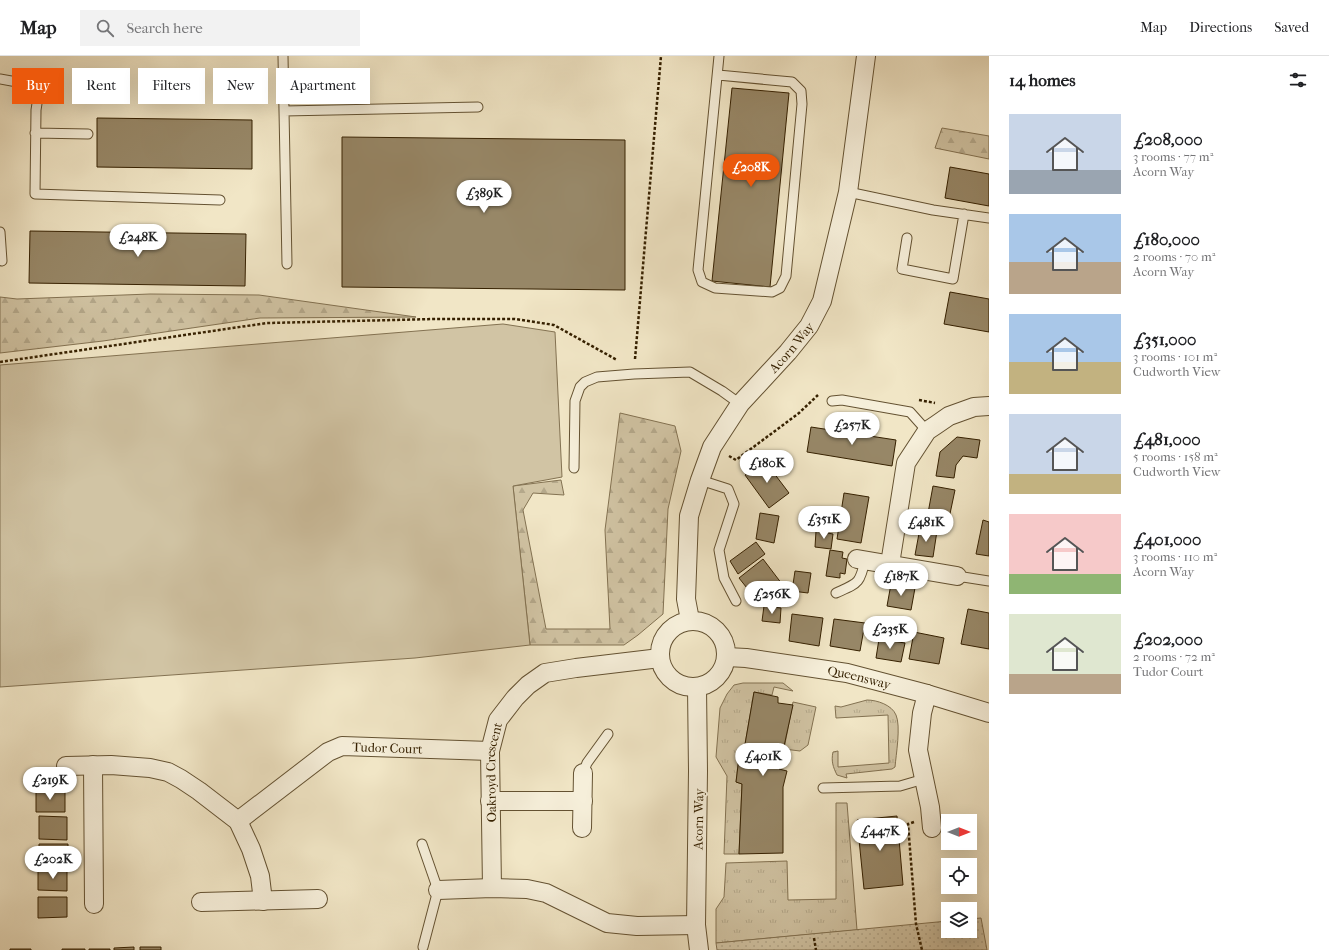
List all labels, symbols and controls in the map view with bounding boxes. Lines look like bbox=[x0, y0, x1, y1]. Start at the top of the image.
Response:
search box bbox=[80, 10, 360, 46]
text: Map bbox=[20, 17, 56, 39]
icon: search bbox=[94, 17, 116, 39]
text: Search here bbox=[126, 19, 203, 37]
text: Map bbox=[1140, 19, 1167, 36]
text: Directions bbox=[1189, 19, 1252, 36]
text: Saved bbox=[1274, 19, 1309, 36]
chip: Buy bbox=[12, 68, 64, 104]
chip: Rent bbox=[72, 68, 130, 104]
chip: Filters bbox=[138, 68, 205, 104]
chip: New bbox=[213, 68, 268, 104]
chip: Apartment bbox=[276, 68, 370, 104]
icon: filters bbox=[1287, 69, 1309, 91]
text: 14 homes bbox=[1009, 70, 1076, 90]
text: £208,000 bbox=[1133, 129, 1203, 149]
icon: home bbox=[1041, 130, 1089, 178]
text: 3 rooms · 77 m² bbox=[1133, 149, 1213, 164]
pin: £208K bbox=[723, 154, 779, 188]
text: £208K bbox=[732, 159, 770, 174]
text: Acorn Way bbox=[1133, 164, 1194, 179]
pin: £389K bbox=[456, 180, 512, 214]
text: £389K bbox=[466, 185, 502, 200]
pin: £248K bbox=[110, 224, 166, 258]
text: £248K bbox=[118, 229, 158, 244]
text: £180,000 bbox=[1133, 229, 1200, 249]
icon: home bbox=[1041, 230, 1089, 278]
text: 2 rooms · 70 m² bbox=[1133, 249, 1216, 264]
text: Acorn Way bbox=[1133, 264, 1194, 279]
street label: Acorn Way bbox=[765, 319, 818, 376]
text: £351,000 bbox=[1133, 329, 1196, 349]
icon: home bbox=[1041, 330, 1089, 378]
text: 3 rooms · 101 m² bbox=[1133, 349, 1217, 364]
text: Cudworth View bbox=[1133, 364, 1220, 379]
pin: £257K bbox=[824, 412, 880, 446]
text: £257K bbox=[834, 417, 870, 432]
text: £481,000 bbox=[1133, 429, 1201, 449]
icon: home bbox=[1041, 430, 1089, 478]
text: 5 rooms · 158 m² bbox=[1133, 449, 1218, 464]
pin: £180K bbox=[739, 450, 795, 484]
text: £180K bbox=[749, 455, 785, 470]
text: Cudworth View bbox=[1133, 464, 1220, 479]
pin: £351K bbox=[796, 506, 852, 540]
pin: £481K bbox=[898, 509, 954, 543]
text: £351K bbox=[807, 511, 841, 526]
text: £481K bbox=[908, 514, 944, 529]
text: £401,000 bbox=[1133, 529, 1201, 549]
icon: home bbox=[1041, 530, 1089, 578]
text: 3 rooms · 110 m² bbox=[1133, 549, 1217, 564]
pin: £187K bbox=[873, 563, 929, 597]
text: Acorn Way bbox=[1133, 564, 1194, 579]
text: £187K bbox=[883, 568, 919, 583]
pin: £256K bbox=[744, 581, 800, 615]
text: £256K bbox=[753, 586, 791, 601]
pin: £235K bbox=[862, 616, 918, 650]
text: £235K bbox=[872, 621, 908, 636]
text: £202,000 bbox=[1133, 629, 1203, 649]
icon: home bbox=[1041, 630, 1089, 678]
text: 2 rooms · 72 m² bbox=[1133, 649, 1215, 664]
street label: Queensway bbox=[826, 663, 894, 693]
text: Tudor Court bbox=[1133, 664, 1203, 679]
street label: Oakroyd Crescent bbox=[483, 720, 505, 822]
street label: Tudor Court bbox=[352, 739, 423, 757]
pin: £401K bbox=[735, 743, 791, 777]
text: £401K bbox=[744, 748, 782, 763]
pin: £219K bbox=[22, 767, 78, 801]
text: £219K bbox=[32, 772, 68, 787]
street label: Acorn Way bbox=[690, 787, 707, 851]
north arrow bbox=[941, 814, 977, 850]
map controls bbox=[941, 814, 977, 938]
pin: £447K bbox=[852, 818, 908, 852]
text: £447K bbox=[860, 823, 900, 838]
pin: £202K bbox=[25, 846, 81, 880]
text: £202K bbox=[34, 851, 72, 866]
button: locate bbox=[941, 858, 977, 894]
button: layers bbox=[941, 902, 977, 938]

